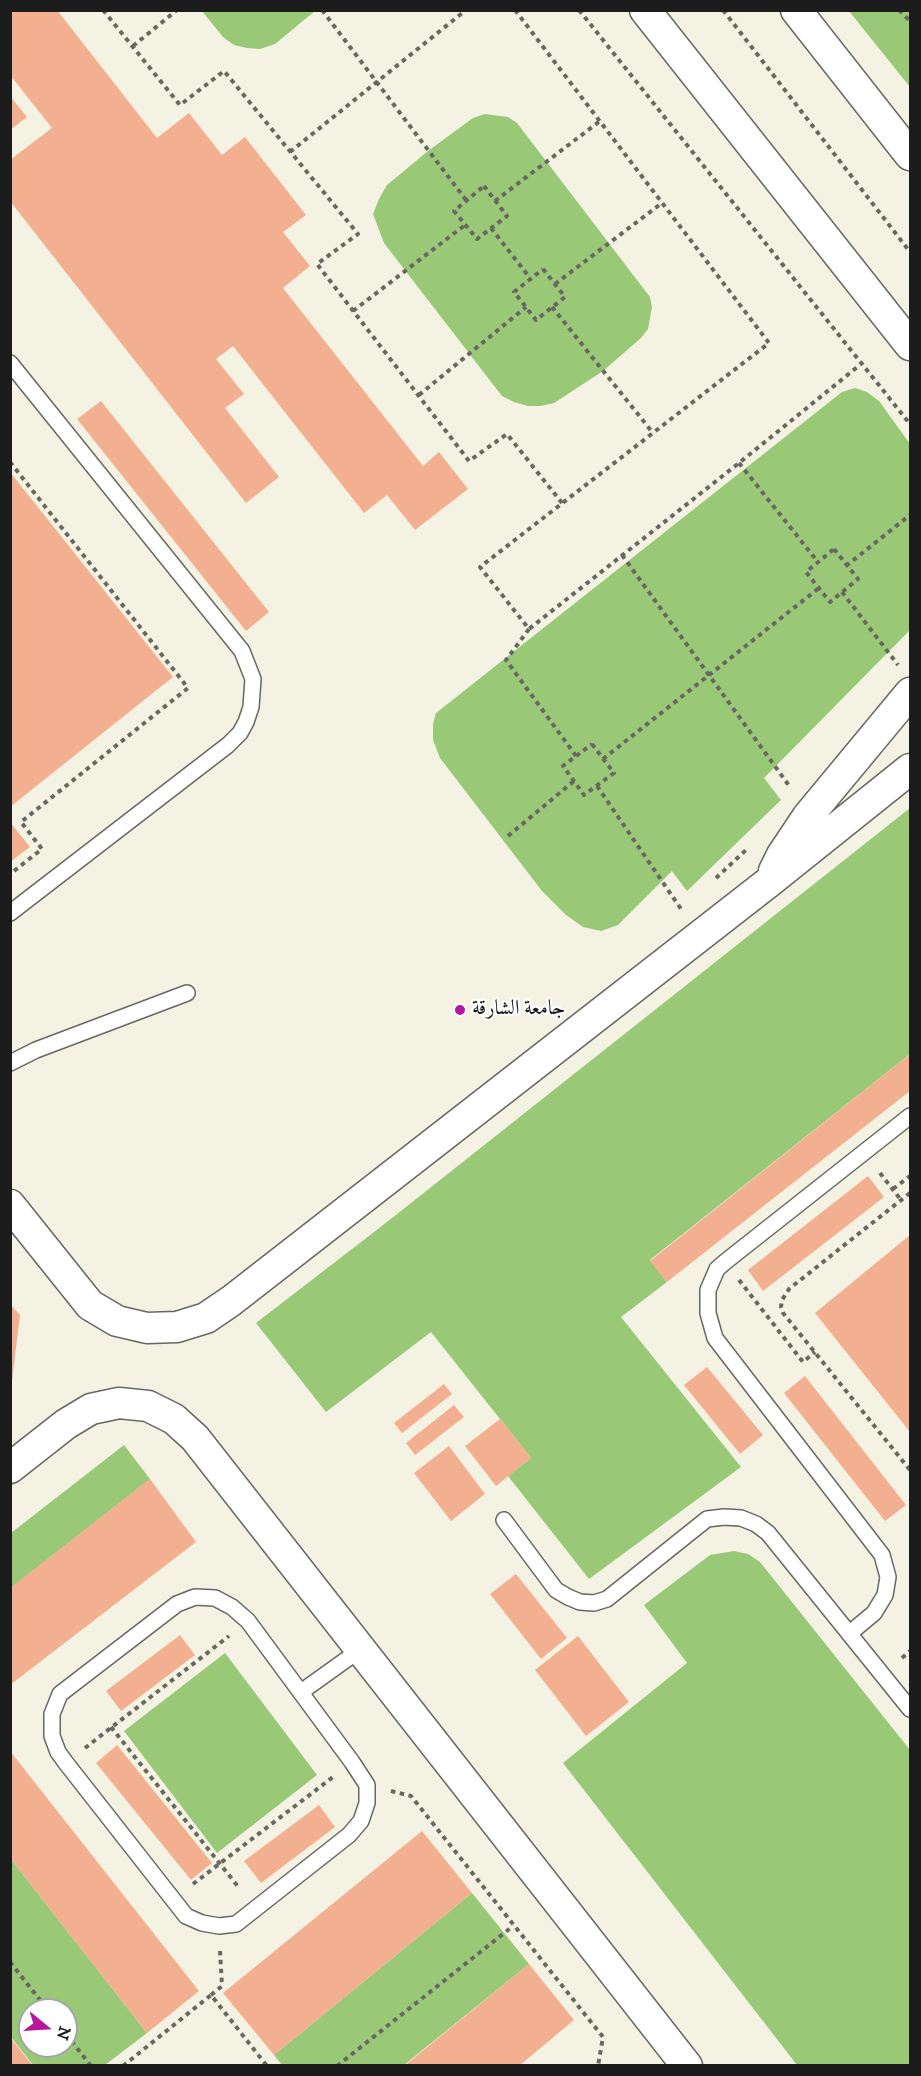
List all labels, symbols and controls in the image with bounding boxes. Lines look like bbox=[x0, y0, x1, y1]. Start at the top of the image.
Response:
place label: جامعة الشارقة bbox=[472, 997, 565, 1023]
marker: جامعة الشارقة bbox=[453, 1003, 467, 1017]
north arrow bbox=[18, 1998, 78, 2058]
text: N bbox=[52, 2024, 75, 2042]

